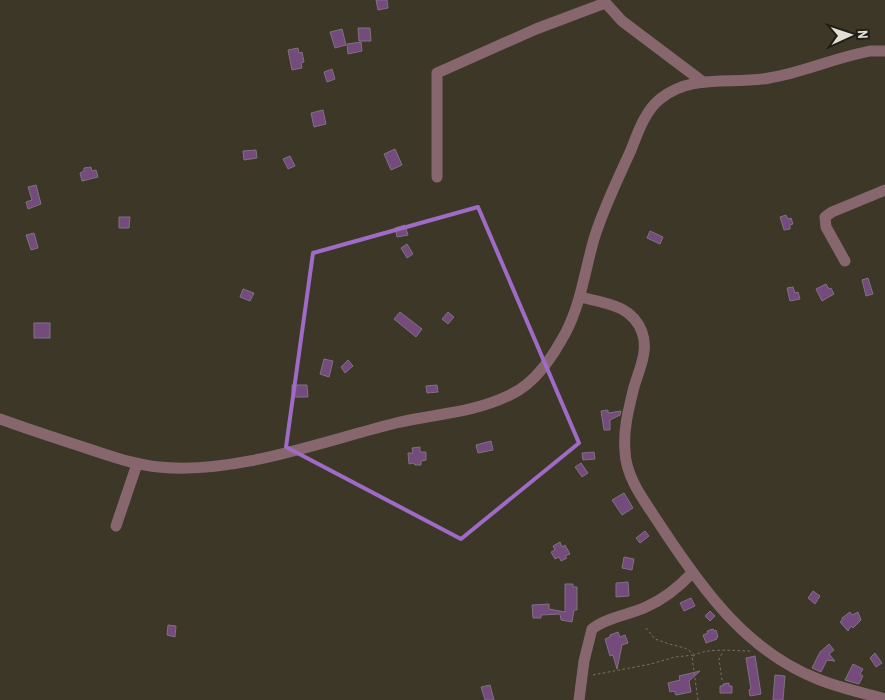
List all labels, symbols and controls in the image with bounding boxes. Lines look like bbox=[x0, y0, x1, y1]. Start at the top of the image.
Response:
north arrow bbox=[825, 10, 875, 60]
text: N bbox=[854, 30, 872, 39]

